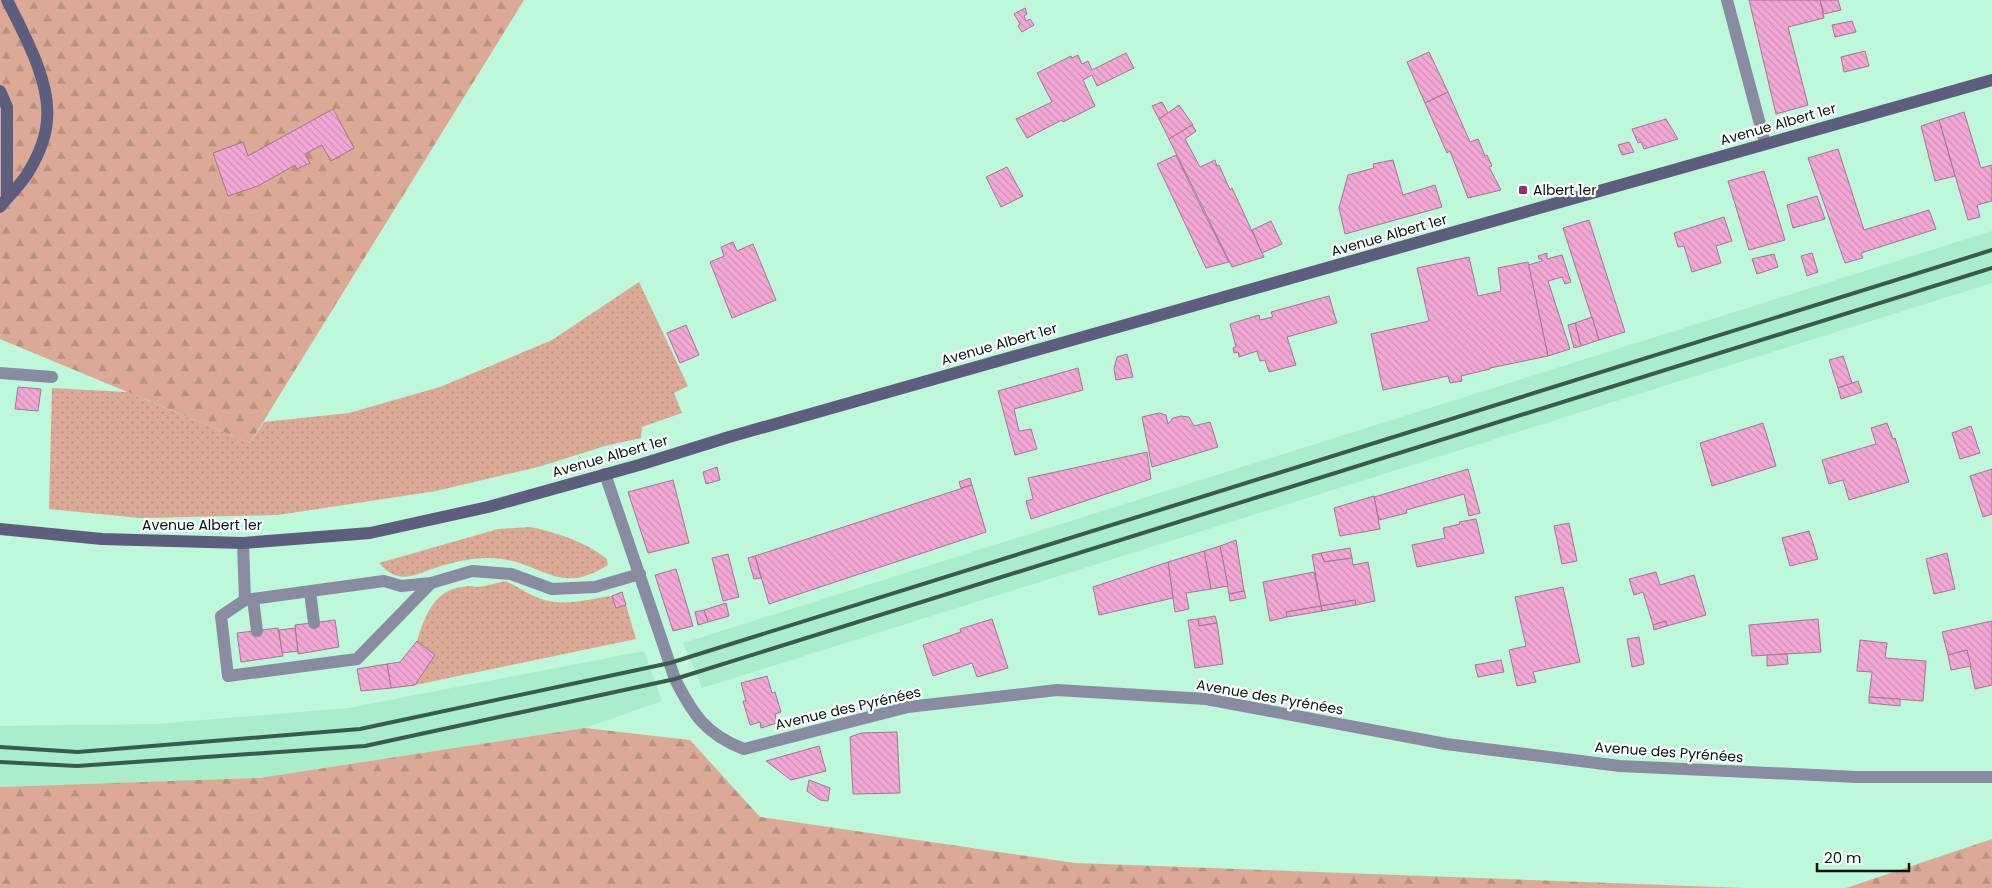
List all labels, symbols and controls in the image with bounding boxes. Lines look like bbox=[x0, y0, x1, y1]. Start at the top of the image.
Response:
street label: Avenue Albert 1er bbox=[1718, 98, 1838, 150]
place label: Albert 1er bbox=[1533, 180, 1596, 200]
marker: Albert 1er bbox=[1517, 184, 1529, 196]
street label: Avenue Albert 1er bbox=[1329, 209, 1449, 261]
street label: Avenue Albert 1er bbox=[939, 318, 1059, 370]
street label: Avenue Albert 1er bbox=[550, 430, 670, 482]
street label: Avenue Albert 1er bbox=[142, 515, 262, 535]
street label: Avenue des Pyrénées bbox=[1195, 674, 1345, 720]
street label: Avenue des Pyrénées bbox=[773, 681, 923, 735]
street label: Avenue des Pyrénées bbox=[1594, 737, 1744, 767]
scale bar bbox=[1817, 840, 1910, 872]
text: 20 m bbox=[1824, 847, 1862, 868]

